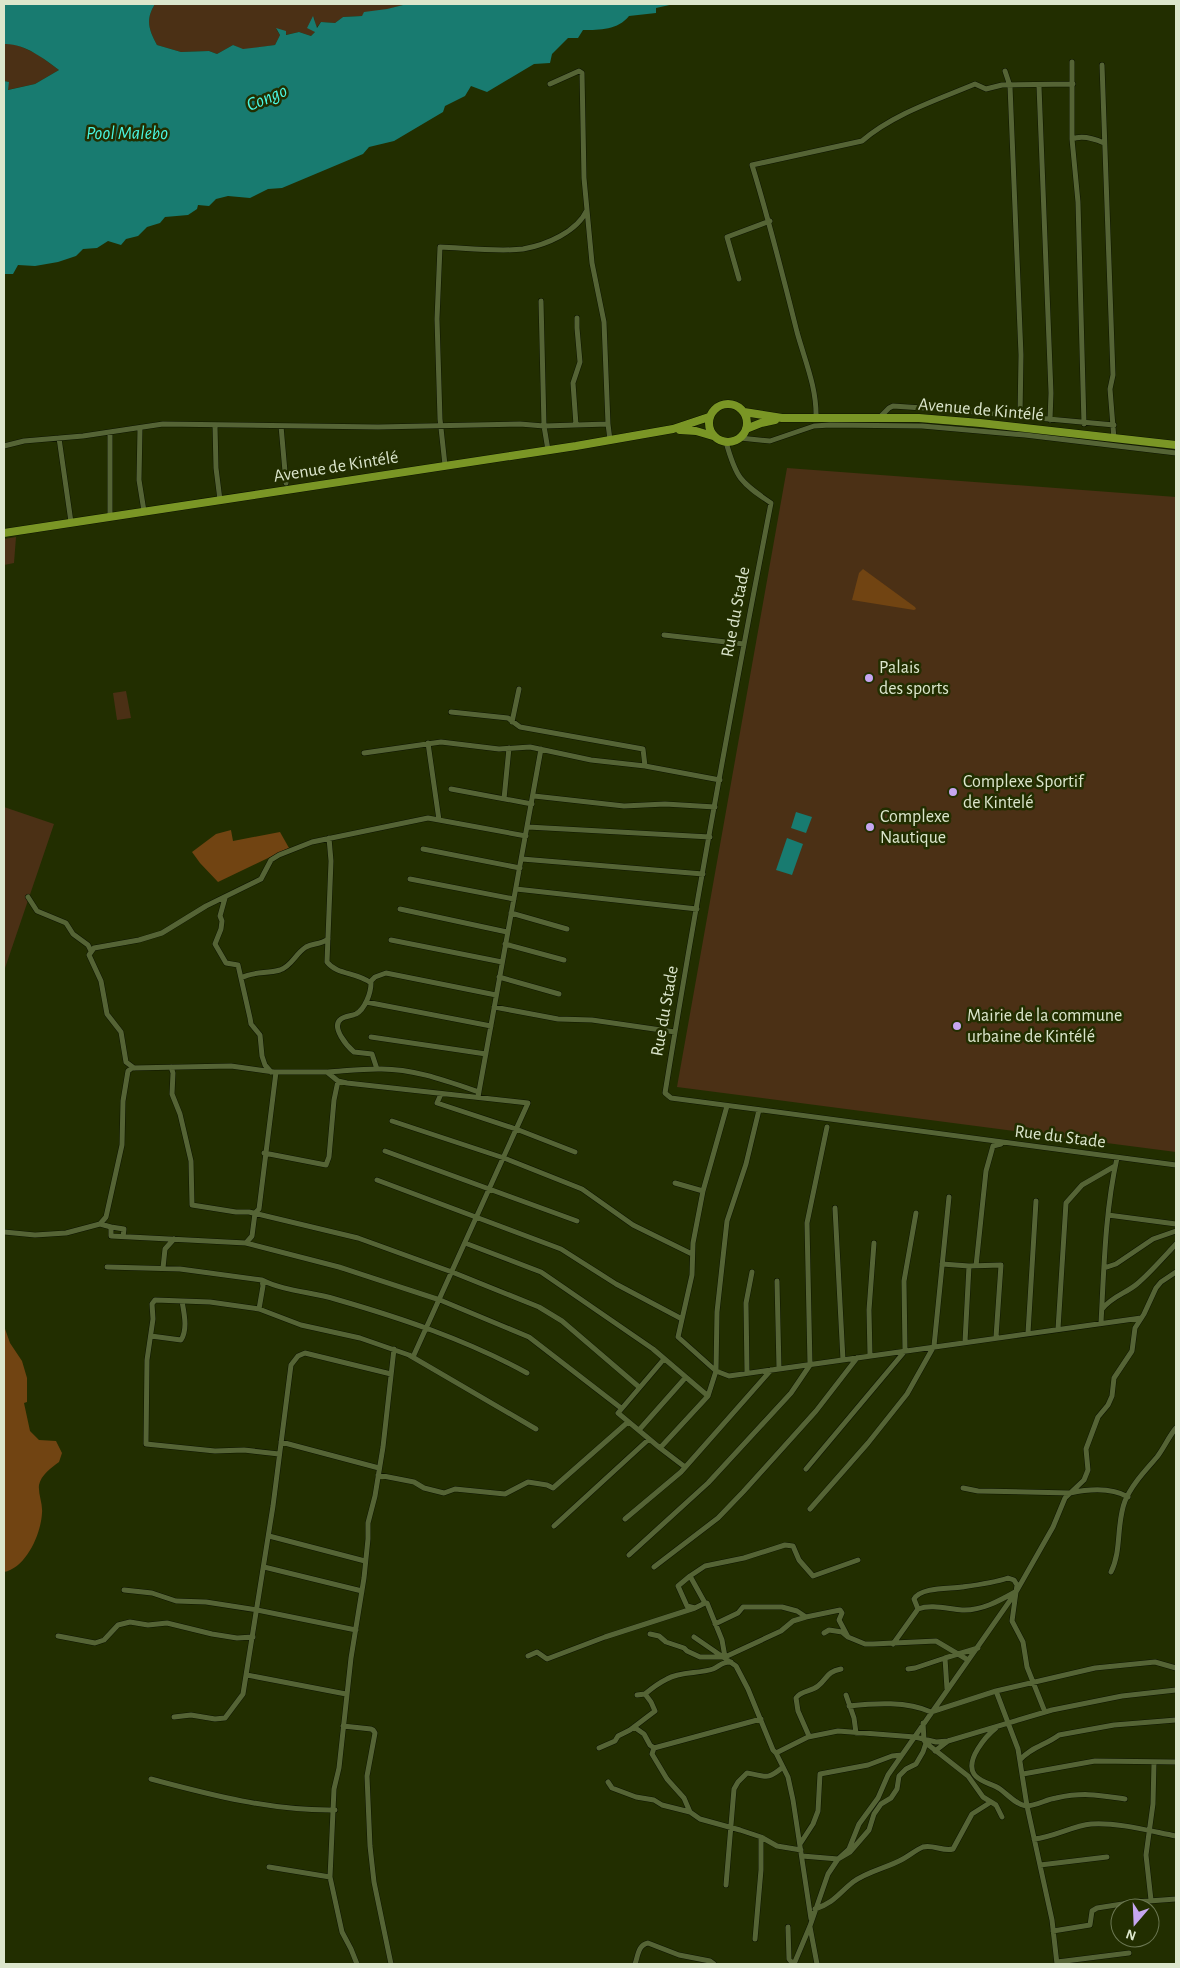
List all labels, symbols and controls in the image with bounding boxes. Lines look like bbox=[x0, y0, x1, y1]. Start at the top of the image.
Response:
water label: Congo bbox=[244, 81, 290, 115]
water label: Pool Malebo bbox=[86, 124, 168, 143]
street label: Avenue de Kintélé bbox=[917, 396, 1045, 424]
street label: Avenue de Kintélé bbox=[272, 448, 400, 486]
street label: Rue du Stade bbox=[718, 565, 754, 659]
place label: Palais des sports bbox=[879, 659, 949, 698]
marker: Palais des sports bbox=[863, 672, 875, 684]
place label: Complexe Sportif de Kintelé bbox=[963, 773, 1085, 812]
marker: Complexe Sportif de Kintelé bbox=[947, 786, 959, 798]
place label: Complexe Nautique bbox=[880, 808, 950, 847]
marker: Complexe Nautique bbox=[864, 821, 876, 833]
street label: Rue du Stade bbox=[648, 964, 682, 1058]
place label: Mairie de la commune urbaine de Kintélé bbox=[967, 1007, 1122, 1046]
marker: Mairie de la commune urbaine de Kintélé bbox=[951, 1020, 963, 1032]
street label: Rue du Stade bbox=[1013, 1122, 1107, 1152]
north arrow bbox=[1110, 1898, 1160, 1948]
text: N bbox=[1124, 1926, 1138, 1943]

